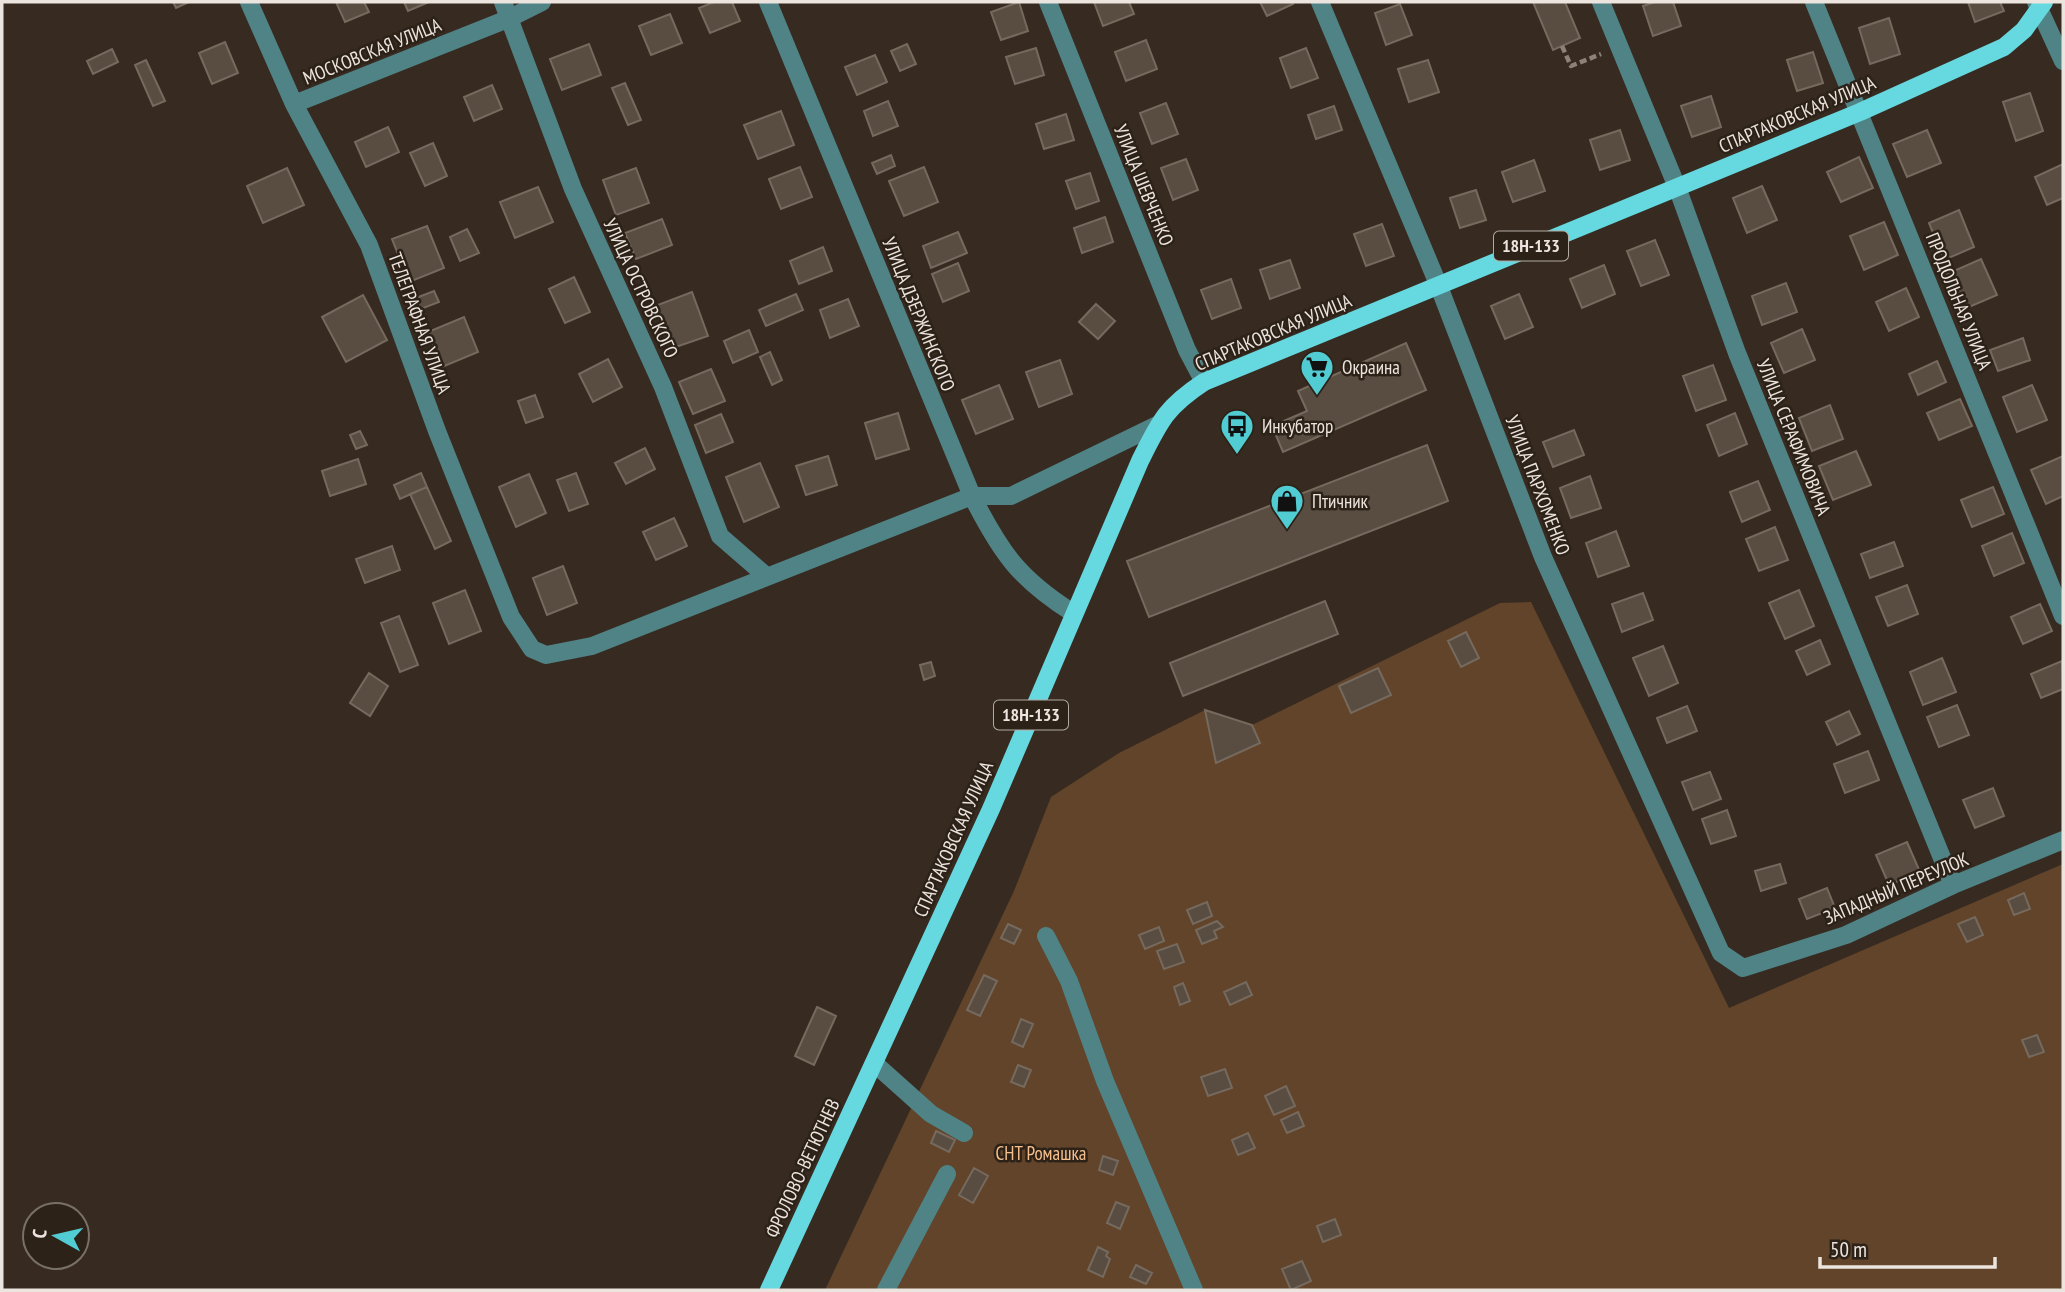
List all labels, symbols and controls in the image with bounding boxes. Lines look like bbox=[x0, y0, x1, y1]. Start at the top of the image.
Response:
street label: МОСКОВСКАЯ УЛИЦА bbox=[299, 12, 445, 90]
street label: СПАРТАКОВСКАЯ УЛИЦА bbox=[1715, 70, 1879, 158]
street label: УЛИЦА ШЕВЧЕНКО bbox=[1109, 121, 1179, 249]
street label: УЛИЦА ОСТРОВСКОГО bbox=[598, 214, 684, 362]
street label: ПРОДОЛЬНАЯ УЛИЦА bbox=[1921, 229, 1997, 373]
road number: 18Н-133 bbox=[1494, 232, 1568, 260]
street label: УЛИЦА ДЗЕРЖИНСКОГО bbox=[877, 234, 961, 394]
street label: ТЕЛЕГРАФНАЯ УЛИЦА bbox=[383, 249, 457, 397]
street label: СПАРТАКОВСКАЯ УЛИЦА bbox=[1191, 288, 1355, 376]
supermarket icon: Окраина bbox=[1298, 348, 1336, 397]
place label: Окраина bbox=[1342, 355, 1400, 379]
street label: УЛИЦА СЕРАФИМОВИЧА bbox=[1752, 355, 1836, 519]
bus stop icon: Инкубатор bbox=[1218, 407, 1256, 456]
street label: УЛИЦА ПАРХОМЕНКО bbox=[1500, 412, 1576, 558]
place label: Инкубатор bbox=[1262, 414, 1333, 438]
shop icon: Птичник bbox=[1268, 482, 1306, 531]
place label: Птичник bbox=[1312, 489, 1369, 513]
road number: 18Н-133 bbox=[994, 700, 1068, 730]
street label: СПАРТАКОВСКАЯ УЛИЦА bbox=[908, 757, 998, 921]
street label: ЗАПАДНЫЙ ПЕРЕУЛОК bbox=[1820, 847, 1972, 929]
street label: ФРОЛОВО-ВЕТЮТНЕВ bbox=[759, 1095, 845, 1241]
park label: СНТ Ромашка bbox=[996, 1141, 1086, 1165]
north arrow bbox=[21, 1201, 91, 1271]
scale bar bbox=[1820, 1226, 1995, 1270]
text: С bbox=[27, 1227, 52, 1240]
text: 50 m bbox=[1830, 1236, 1867, 1263]

